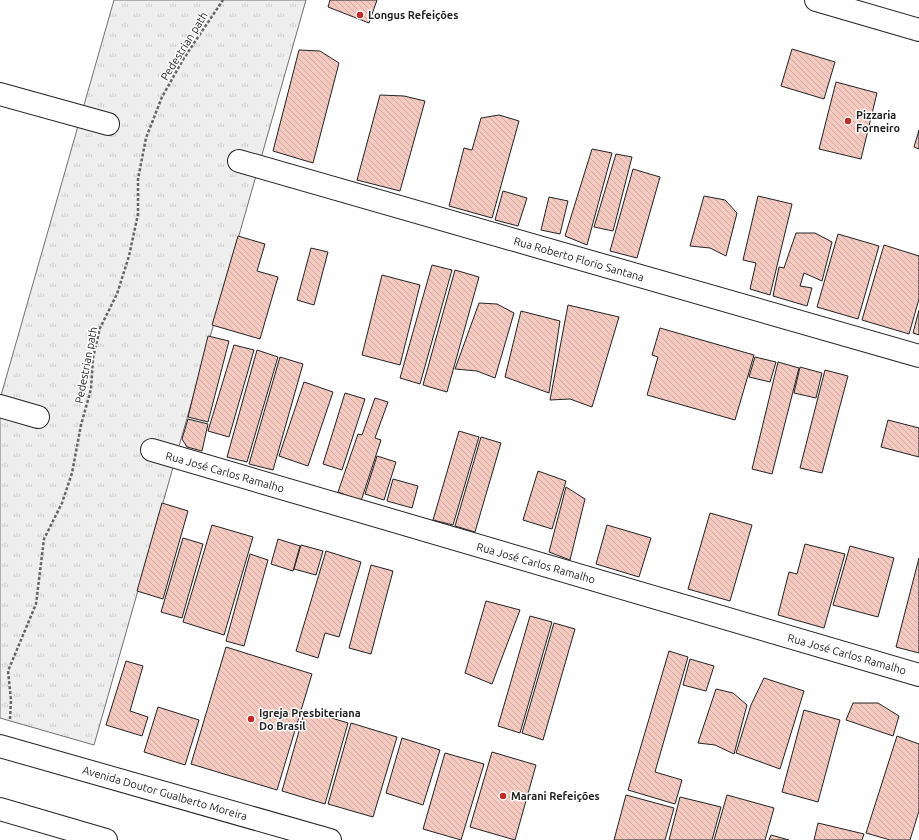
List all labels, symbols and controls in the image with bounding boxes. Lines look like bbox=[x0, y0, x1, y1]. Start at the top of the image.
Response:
place label: Longus Refeições bbox=[368, 9, 458, 21]
street label: Pedestrian path bbox=[158, 10, 210, 82]
marker: Longus Refeições bbox=[355, 10, 365, 20]
place label: Pizzaria Forneiro bbox=[856, 109, 901, 134]
marker: Pizzaria Forneiro bbox=[843, 116, 853, 126]
street label: Rua Roberto Florio Santana bbox=[512, 235, 646, 283]
street label: Pedestrian path bbox=[73, 326, 99, 404]
street label: Rua José Carlos Ramalho bbox=[164, 449, 286, 495]
street label: Rua José Carlos Ramalho bbox=[475, 540, 597, 586]
street label: Rua José Carlos Ramalho bbox=[786, 631, 908, 677]
place label: Igreja Presbiteriana Do Brasil bbox=[259, 707, 361, 732]
marker: Igreja Presbiteriana Do Brasil bbox=[246, 714, 256, 724]
street label: Avenida Doutor Gualberto Moreira bbox=[81, 764, 249, 822]
place label: Marani Refeições bbox=[511, 790, 600, 802]
marker: Marani Refeições bbox=[498, 791, 508, 801]

